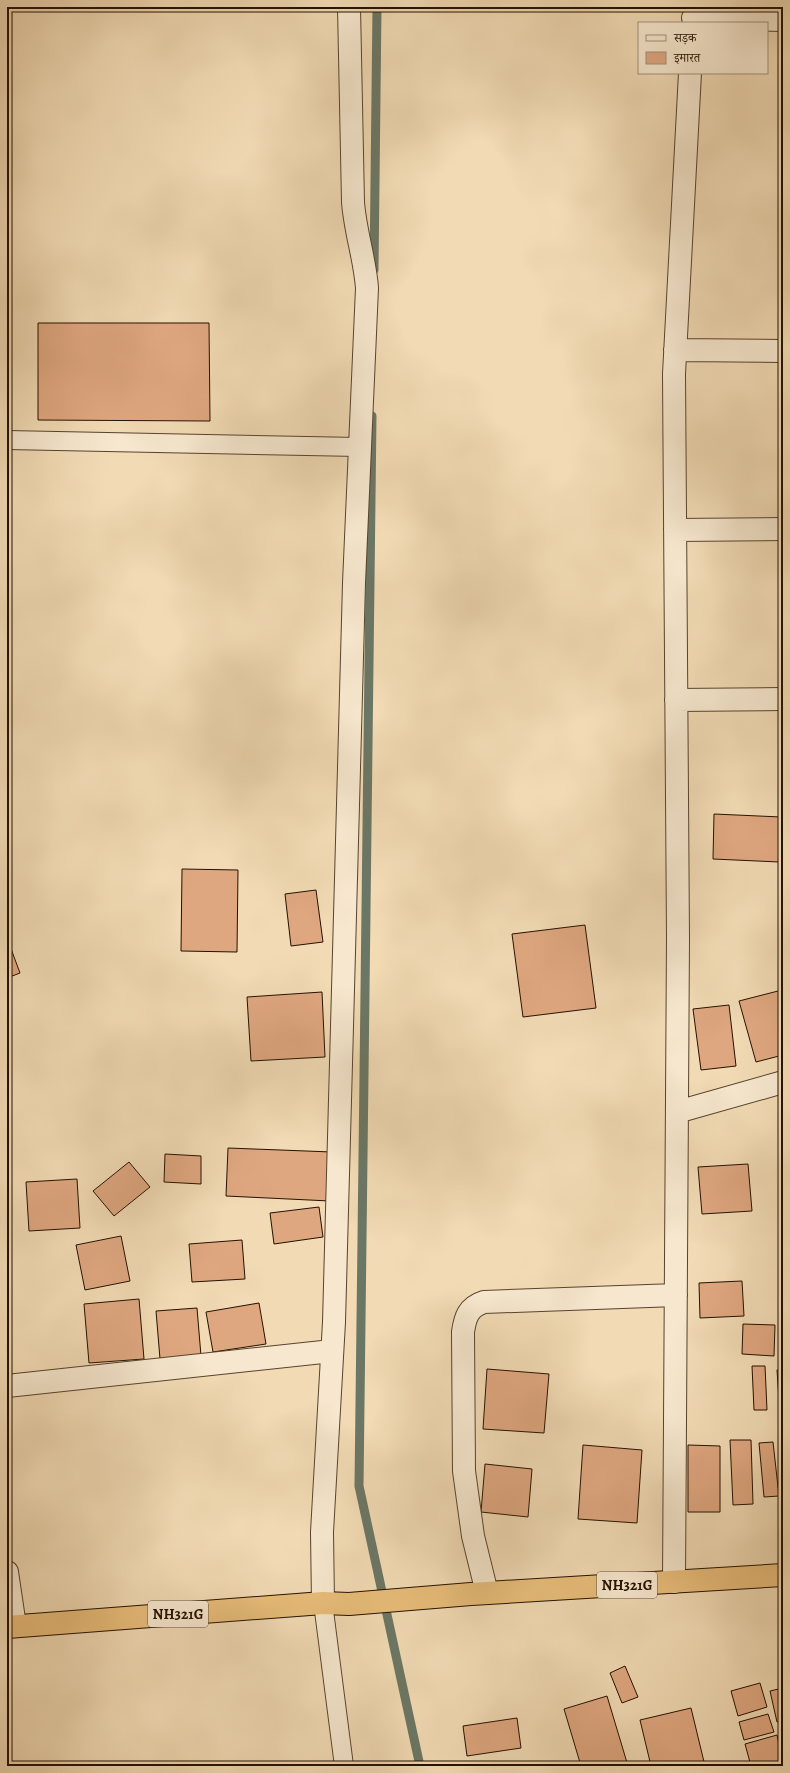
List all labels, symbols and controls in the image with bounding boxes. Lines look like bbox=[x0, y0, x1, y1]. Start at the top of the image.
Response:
legend bbox=[638, 22, 768, 74]
text: सड़क bbox=[673, 30, 698, 46]
text: इमारत bbox=[673, 50, 701, 66]
road number: NH321G bbox=[597, 1572, 657, 1598]
road number: NH321G bbox=[148, 1601, 208, 1627]

